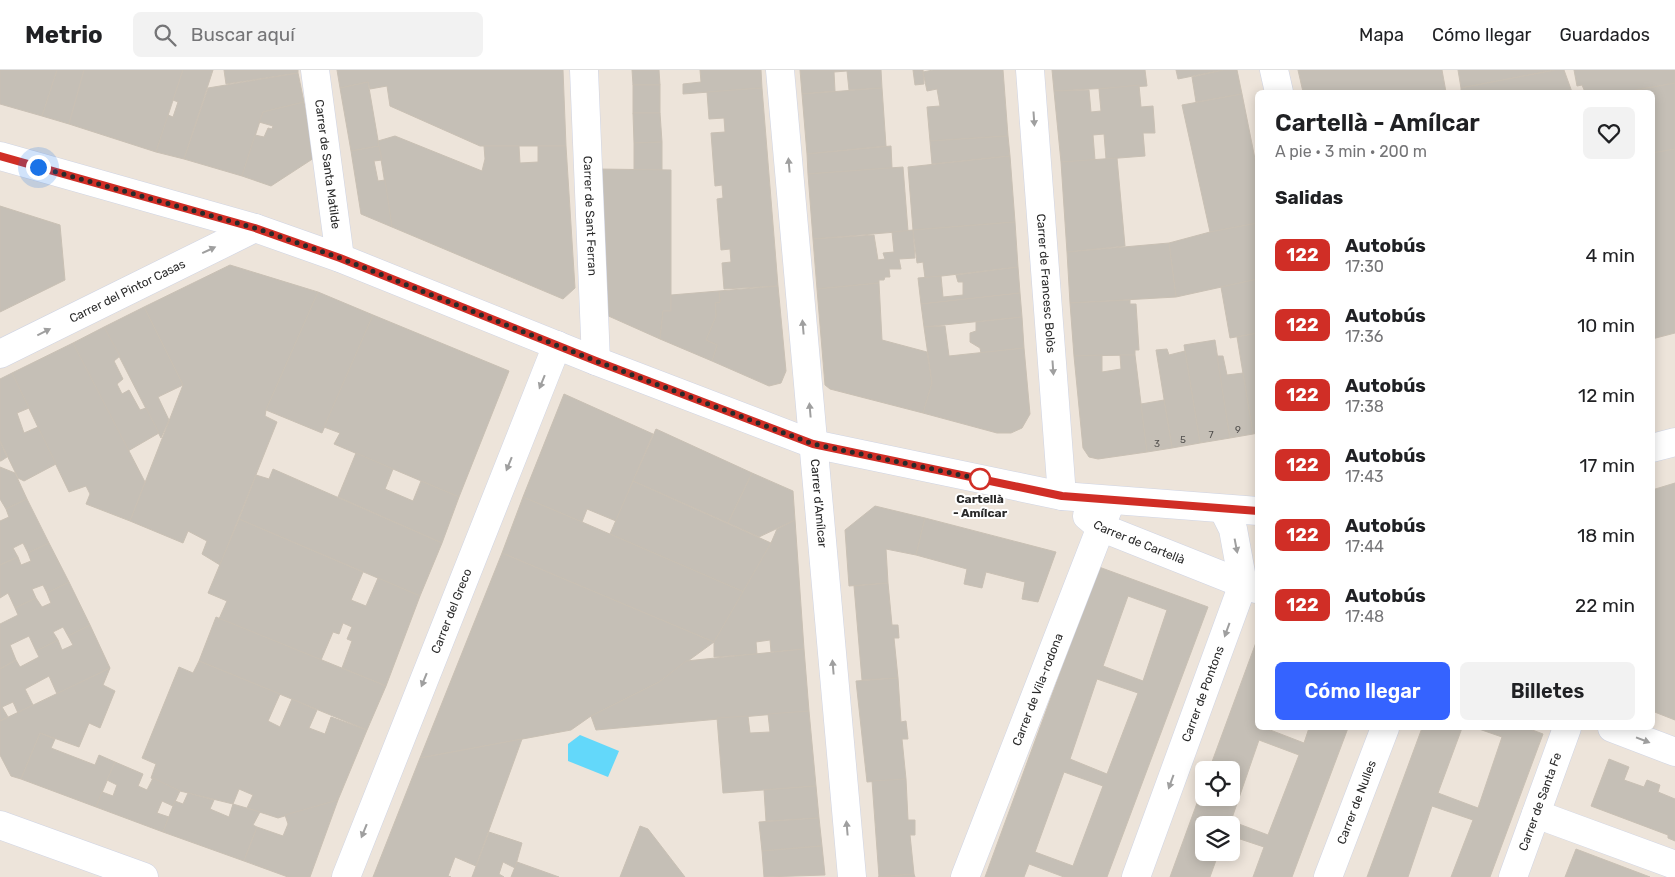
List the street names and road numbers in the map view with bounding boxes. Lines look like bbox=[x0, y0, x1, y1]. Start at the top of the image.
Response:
street label: Carrer de Santa Matilde bbox=[312, 99, 343, 230]
street label: Carrer de Sant Ferran bbox=[581, 156, 599, 276]
street label: Carrer de Francesc Bolòs bbox=[1034, 213, 1058, 354]
street label: Carrer del Pintor Casas bbox=[67, 257, 188, 326]
street label: Carrer d'Amílcar bbox=[808, 458, 830, 549]
street label: Carrer de Cartellà bbox=[1090, 517, 1187, 567]
street label: Carrer del Greco bbox=[428, 567, 475, 656]
street label: Carrer de Vila-rodona bbox=[1010, 631, 1066, 748]
street label: Carrer de Pontons bbox=[1179, 644, 1227, 744]
street label: Carrer de Santa Fe bbox=[1516, 750, 1565, 853]
street label: Carrer de Nulles bbox=[1334, 758, 1379, 846]

